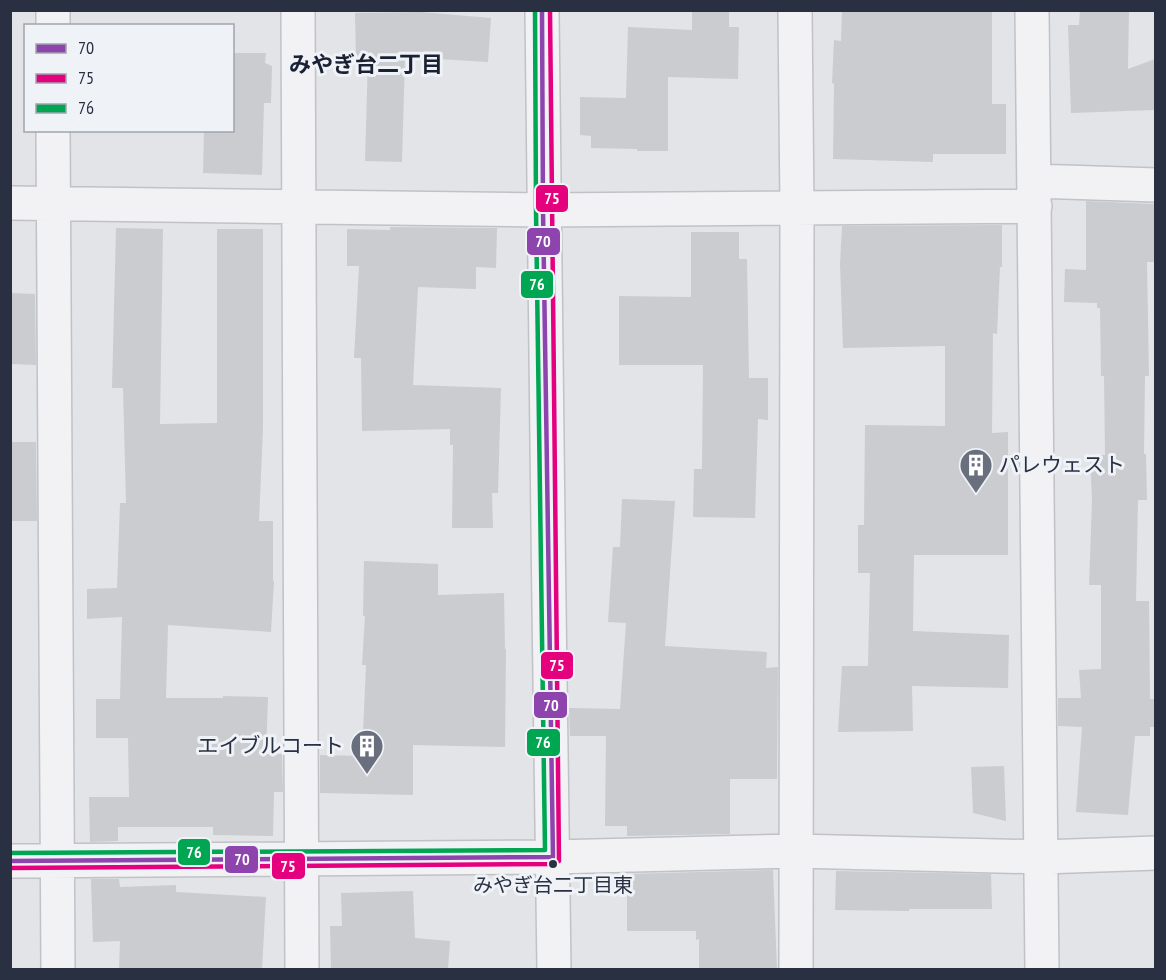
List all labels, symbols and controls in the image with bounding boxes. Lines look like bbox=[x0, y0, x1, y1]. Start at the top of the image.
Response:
legend bbox=[24, 24, 234, 132]
text: 70 bbox=[78, 36, 94, 59]
district label: みやぎ台二丁目 bbox=[289, 50, 443, 78]
text: 75 bbox=[78, 66, 94, 89]
text: 76 bbox=[78, 96, 94, 119]
line badge: 75 bbox=[535, 184, 569, 213]
text: 75 bbox=[544, 188, 560, 208]
line badge: 70 bbox=[526, 227, 561, 256]
text: 70 bbox=[535, 231, 551, 251]
line badge: 76 bbox=[520, 270, 554, 299]
text: 76 bbox=[529, 274, 545, 294]
building icon: パレウェスト bbox=[958, 447, 994, 494]
place label: パレウェスト bbox=[999, 451, 1125, 478]
line badge: 75 bbox=[540, 651, 574, 680]
text: 75 bbox=[549, 655, 565, 675]
line badge: 70 bbox=[533, 691, 568, 719]
text: 70 bbox=[543, 695, 559, 715]
building icon: エイブルコート bbox=[349, 728, 385, 775]
line badge: 76 bbox=[526, 728, 561, 757]
place label: エイブルコート bbox=[197, 732, 344, 759]
text: 76 bbox=[535, 732, 551, 752]
line badge: 76 bbox=[177, 838, 211, 866]
text: 76 bbox=[186, 842, 202, 862]
line badge: 70 bbox=[224, 845, 259, 874]
text: 70 bbox=[234, 849, 250, 869]
line badge: 75 bbox=[271, 852, 306, 880]
text: 75 bbox=[280, 856, 296, 876]
marker: みやぎ台二丁目東 bbox=[547, 858, 559, 870]
place label: みやぎ台二丁目東 bbox=[473, 872, 633, 898]

